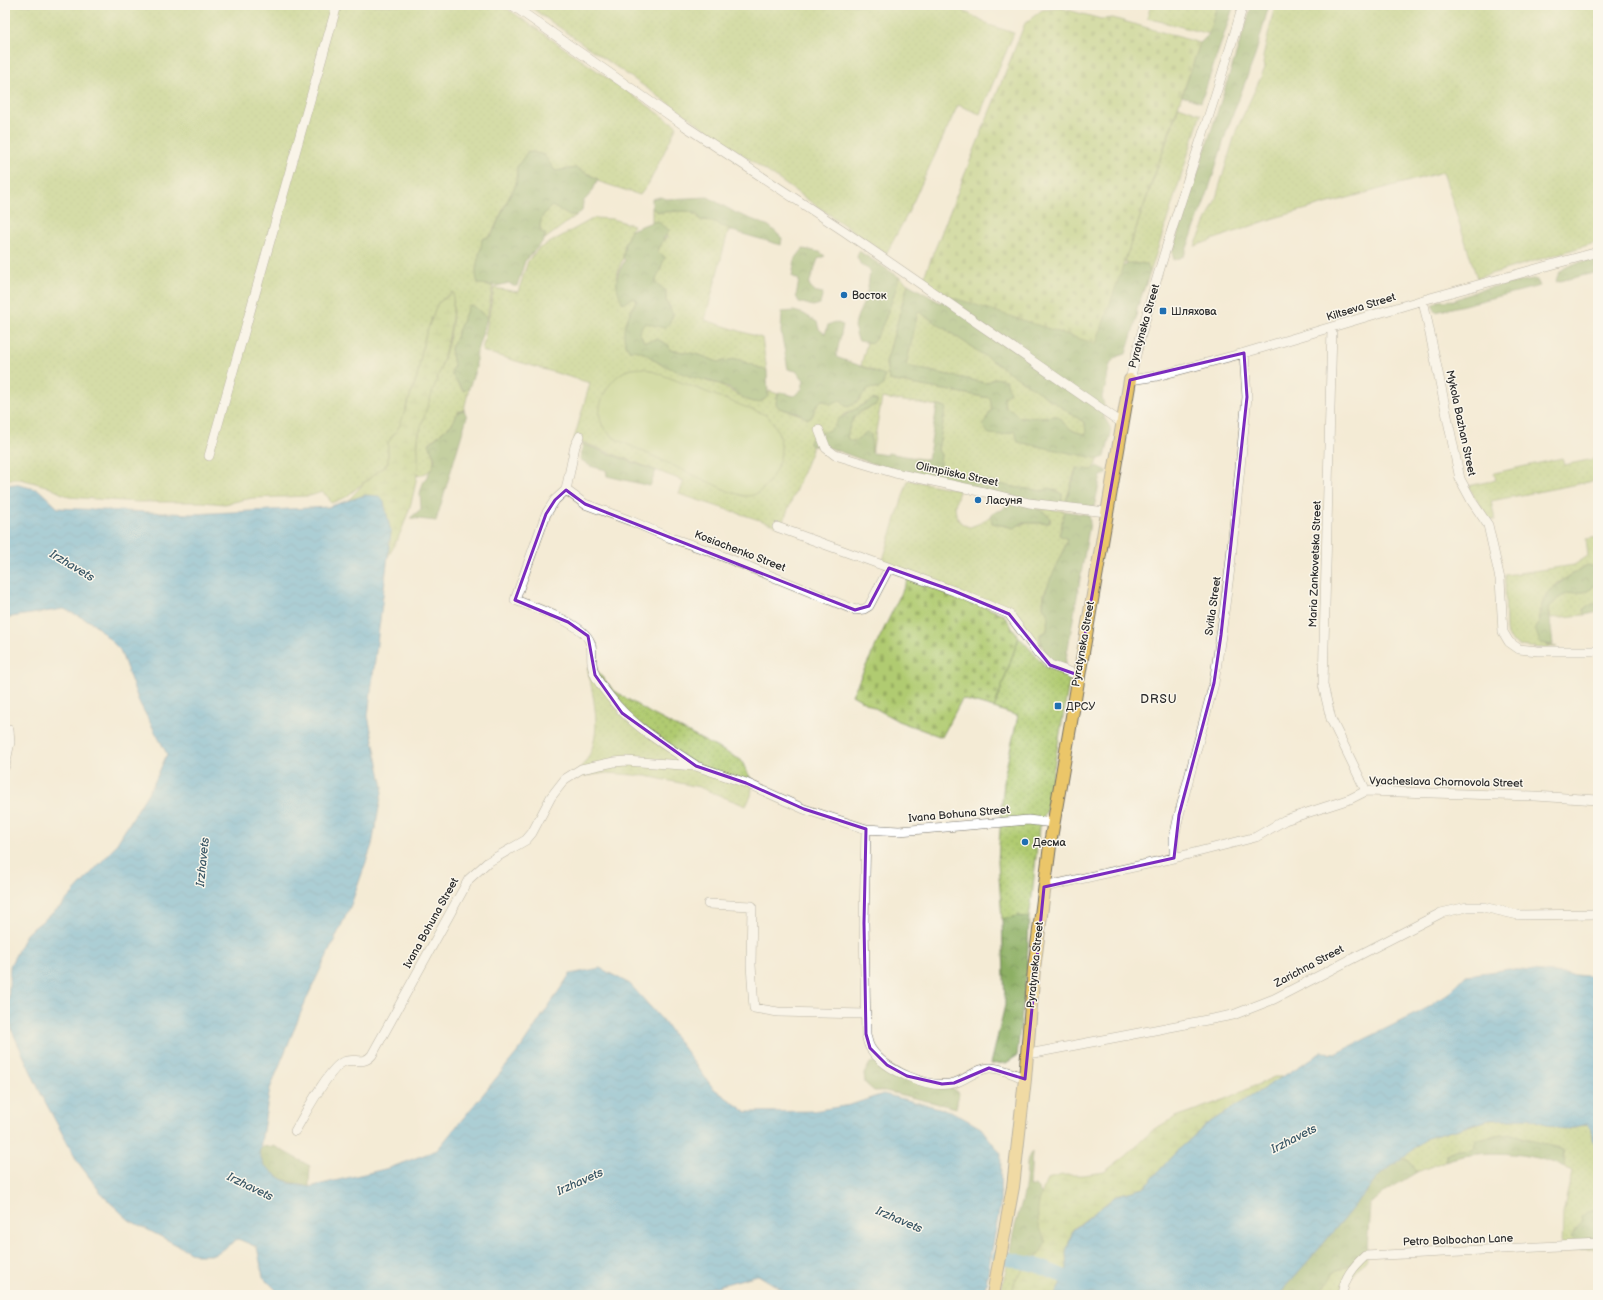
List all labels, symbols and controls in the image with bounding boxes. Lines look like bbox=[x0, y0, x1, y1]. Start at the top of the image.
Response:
street label: Pyratynska Street bbox=[1126, 282, 1162, 369]
place label: Восток bbox=[852, 289, 887, 302]
marker: Восток bbox=[839, 290, 849, 300]
street label: Kiltseva Street bbox=[1325, 290, 1398, 324]
place label: Шляхова bbox=[1171, 305, 1217, 318]
marker: Шляхова bbox=[1158, 306, 1168, 316]
street label: Mykola Bazhan Street bbox=[1443, 369, 1479, 478]
street label: Olimpiiska Street bbox=[915, 459, 1000, 489]
place label: Ласуня bbox=[985, 494, 1022, 507]
marker: Ласуня bbox=[973, 495, 983, 505]
street label: Maria Zankovetska Street bbox=[1306, 500, 1324, 628]
street label: Kosiachenko Street bbox=[693, 528, 788, 575]
water label: Irzhavets bbox=[46, 546, 97, 585]
street label: Svitla Street bbox=[1202, 575, 1224, 636]
street label: Pyratynska Street bbox=[1069, 600, 1097, 688]
district label: DRSU bbox=[1140, 692, 1178, 707]
place label: ДРСУ bbox=[1066, 700, 1095, 713]
marker: ДРСУ bbox=[1053, 701, 1063, 711]
street label: Vyacheslava Chornovola Street bbox=[1369, 774, 1524, 790]
street label: Ivana Bohuna Street bbox=[908, 803, 1011, 825]
place label: Десма bbox=[1033, 836, 1067, 849]
water label: Irzhavets bbox=[193, 837, 213, 888]
marker: Десма bbox=[1020, 837, 1030, 847]
street label: Ivana Bohuna Street bbox=[401, 875, 462, 971]
street label: Pyratynska Street bbox=[1024, 921, 1046, 1009]
street label: Zarichna Street bbox=[1271, 942, 1347, 990]
water label: Irzhavets bbox=[1268, 1121, 1319, 1157]
water label: Irzhavets bbox=[553, 1165, 606, 1199]
water label: Irzhavets bbox=[224, 1169, 275, 1205]
water label: Irzhavets bbox=[872, 1203, 925, 1237]
street label: Petro Bolbochan Lane bbox=[1403, 1232, 1514, 1248]

